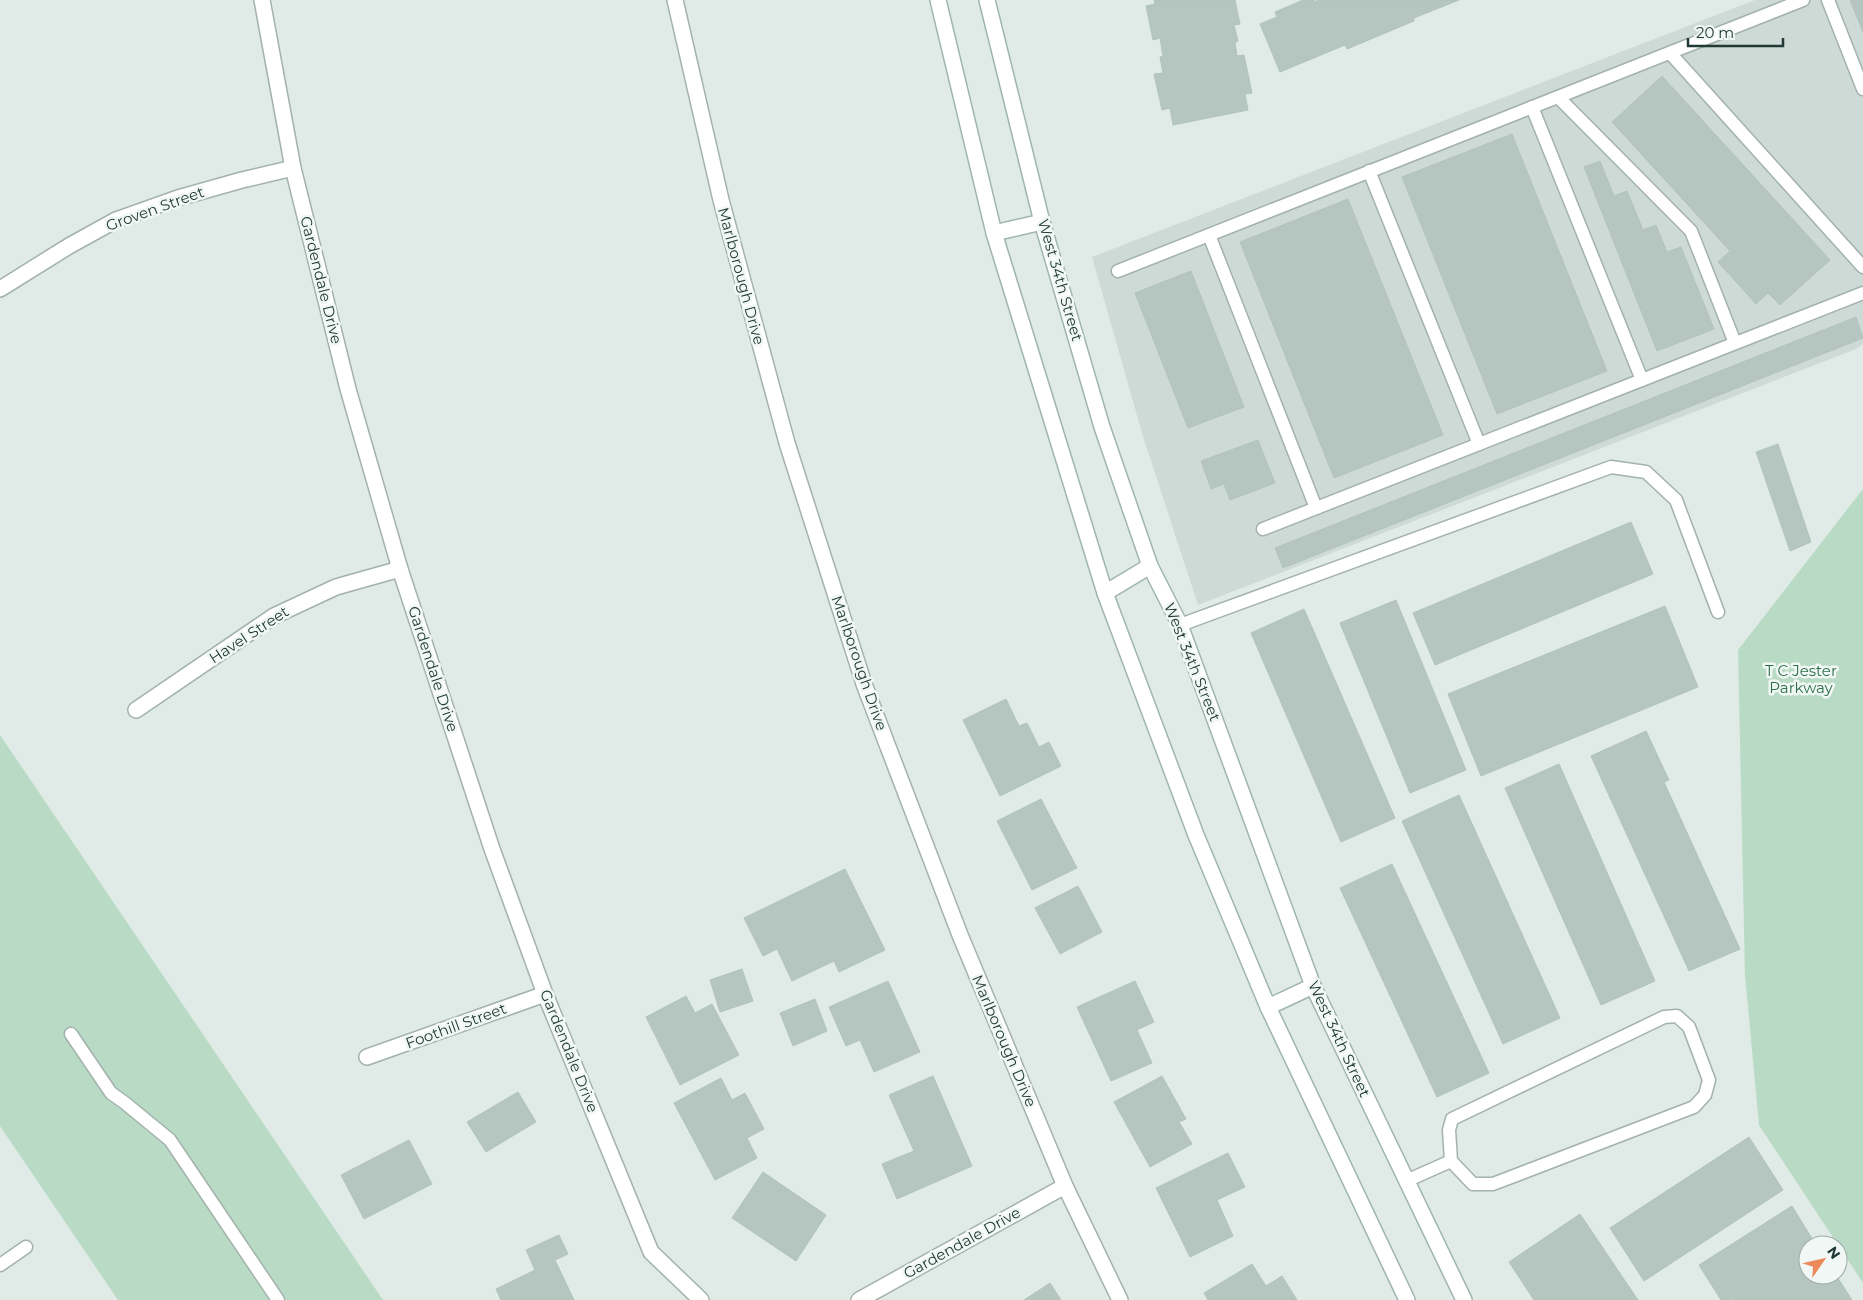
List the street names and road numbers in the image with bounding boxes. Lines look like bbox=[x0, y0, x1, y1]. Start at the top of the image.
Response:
street label: Groven Street bbox=[103, 182, 206, 235]
street label: Marlborough Drive bbox=[714, 205, 769, 347]
street label: Gardendale Drive bbox=[296, 214, 347, 346]
street label: West 34th Street bbox=[1034, 217, 1087, 343]
street label: Marlborough Drive bbox=[827, 593, 892, 733]
street label: West 34th Street bbox=[1160, 600, 1225, 724]
street label: Havel Street bbox=[205, 602, 292, 667]
street label: Gardendale Drive bbox=[404, 604, 463, 734]
street label: Marlborough Drive bbox=[968, 972, 1041, 1110]
street label: West 34th Street bbox=[1304, 978, 1375, 1100]
street label: Gardendale Drive bbox=[536, 987, 603, 1115]
street label: Foothill Street bbox=[403, 999, 509, 1053]
street label: Gardendale Drive bbox=[900, 1203, 1024, 1283]

